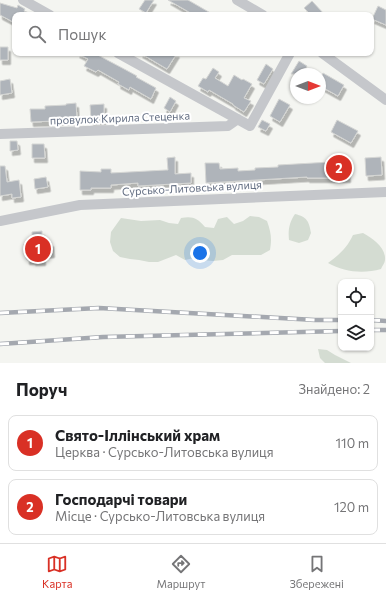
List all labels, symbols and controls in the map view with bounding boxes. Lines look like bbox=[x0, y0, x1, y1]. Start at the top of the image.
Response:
search box bbox=[12, 12, 374, 56]
icon: search bbox=[26, 23, 48, 45]
text: Пошук bbox=[58, 25, 106, 43]
north arrow bbox=[290, 68, 326, 104]
street label: провулок Кирила Стеценка bbox=[50, 109, 190, 126]
pin: 2 bbox=[326, 153, 352, 183]
street label: Сурсько-Литовська вулиця bbox=[122, 177, 262, 198]
pin: 1 bbox=[25, 234, 51, 264]
your location bbox=[190, 243, 210, 263]
map controls bbox=[338, 279, 374, 351]
button: locate bbox=[338, 279, 374, 315]
button: layers bbox=[338, 315, 374, 351]
text: Поруч bbox=[16, 379, 67, 400]
text: Знайдено: 2 bbox=[299, 381, 370, 397]
text: Свято-Іллінський храм bbox=[55, 426, 220, 444]
text: 1 bbox=[27, 435, 33, 451]
text: 110 m bbox=[336, 435, 369, 451]
text: Церква · Сурсько-Литовська вулиця bbox=[55, 444, 274, 460]
text: Господарчі товари bbox=[55, 490, 187, 508]
text: 2 bbox=[26, 499, 34, 515]
text: 120 m bbox=[334, 499, 369, 515]
text: Місце · Сурсько-Литовська вулиця bbox=[55, 508, 265, 524]
tab: Карта bbox=[42, 553, 72, 590]
tab: Маршрут bbox=[157, 553, 205, 590]
tab: Збережені bbox=[290, 553, 344, 590]

